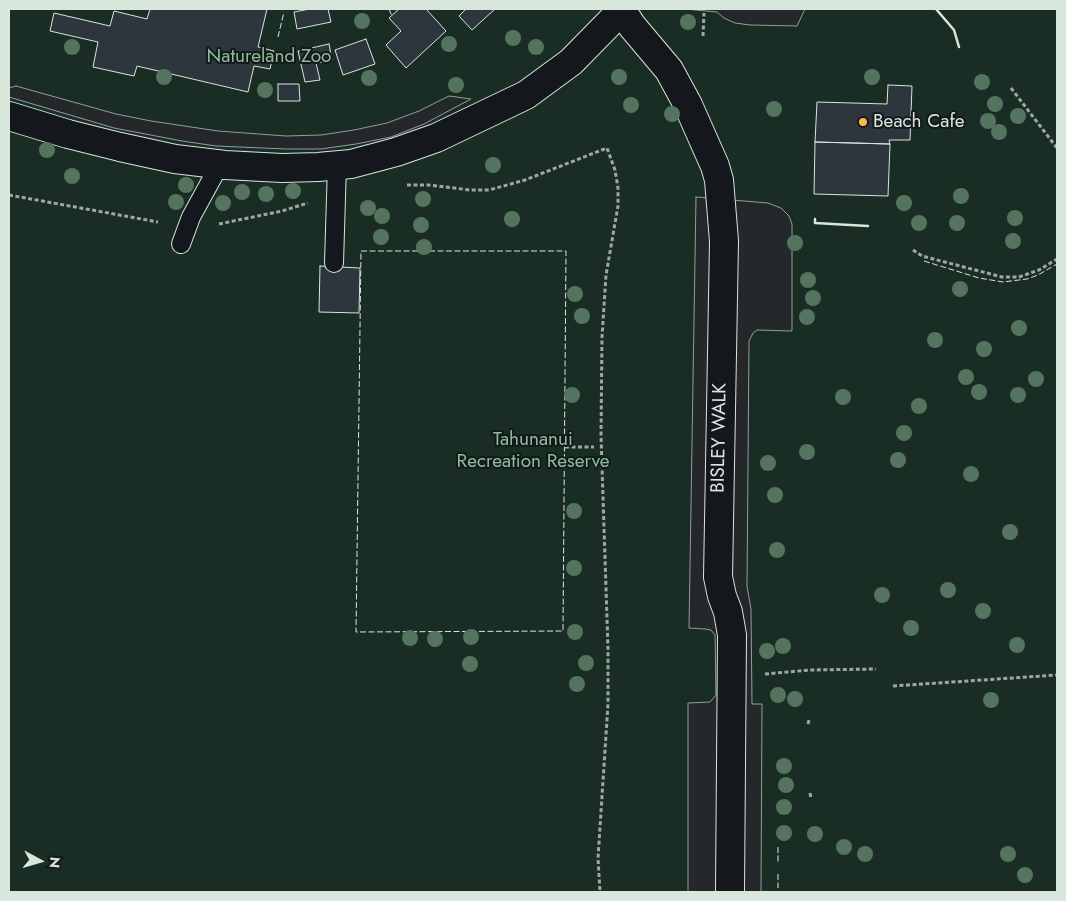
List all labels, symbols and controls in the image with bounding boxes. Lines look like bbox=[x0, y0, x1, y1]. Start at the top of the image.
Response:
park label: Natureland Zoo bbox=[207, 46, 331, 68]
place label: Beach Cafe bbox=[873, 111, 965, 133]
marker: Beach Cafe bbox=[857, 116, 869, 128]
street label: BISLEY WALK bbox=[708, 383, 732, 493]
park label: Tahunanui Recreation Reserve bbox=[456, 429, 610, 473]
north arrow bbox=[15, 836, 65, 886]
text: N bbox=[44, 856, 65, 869]

